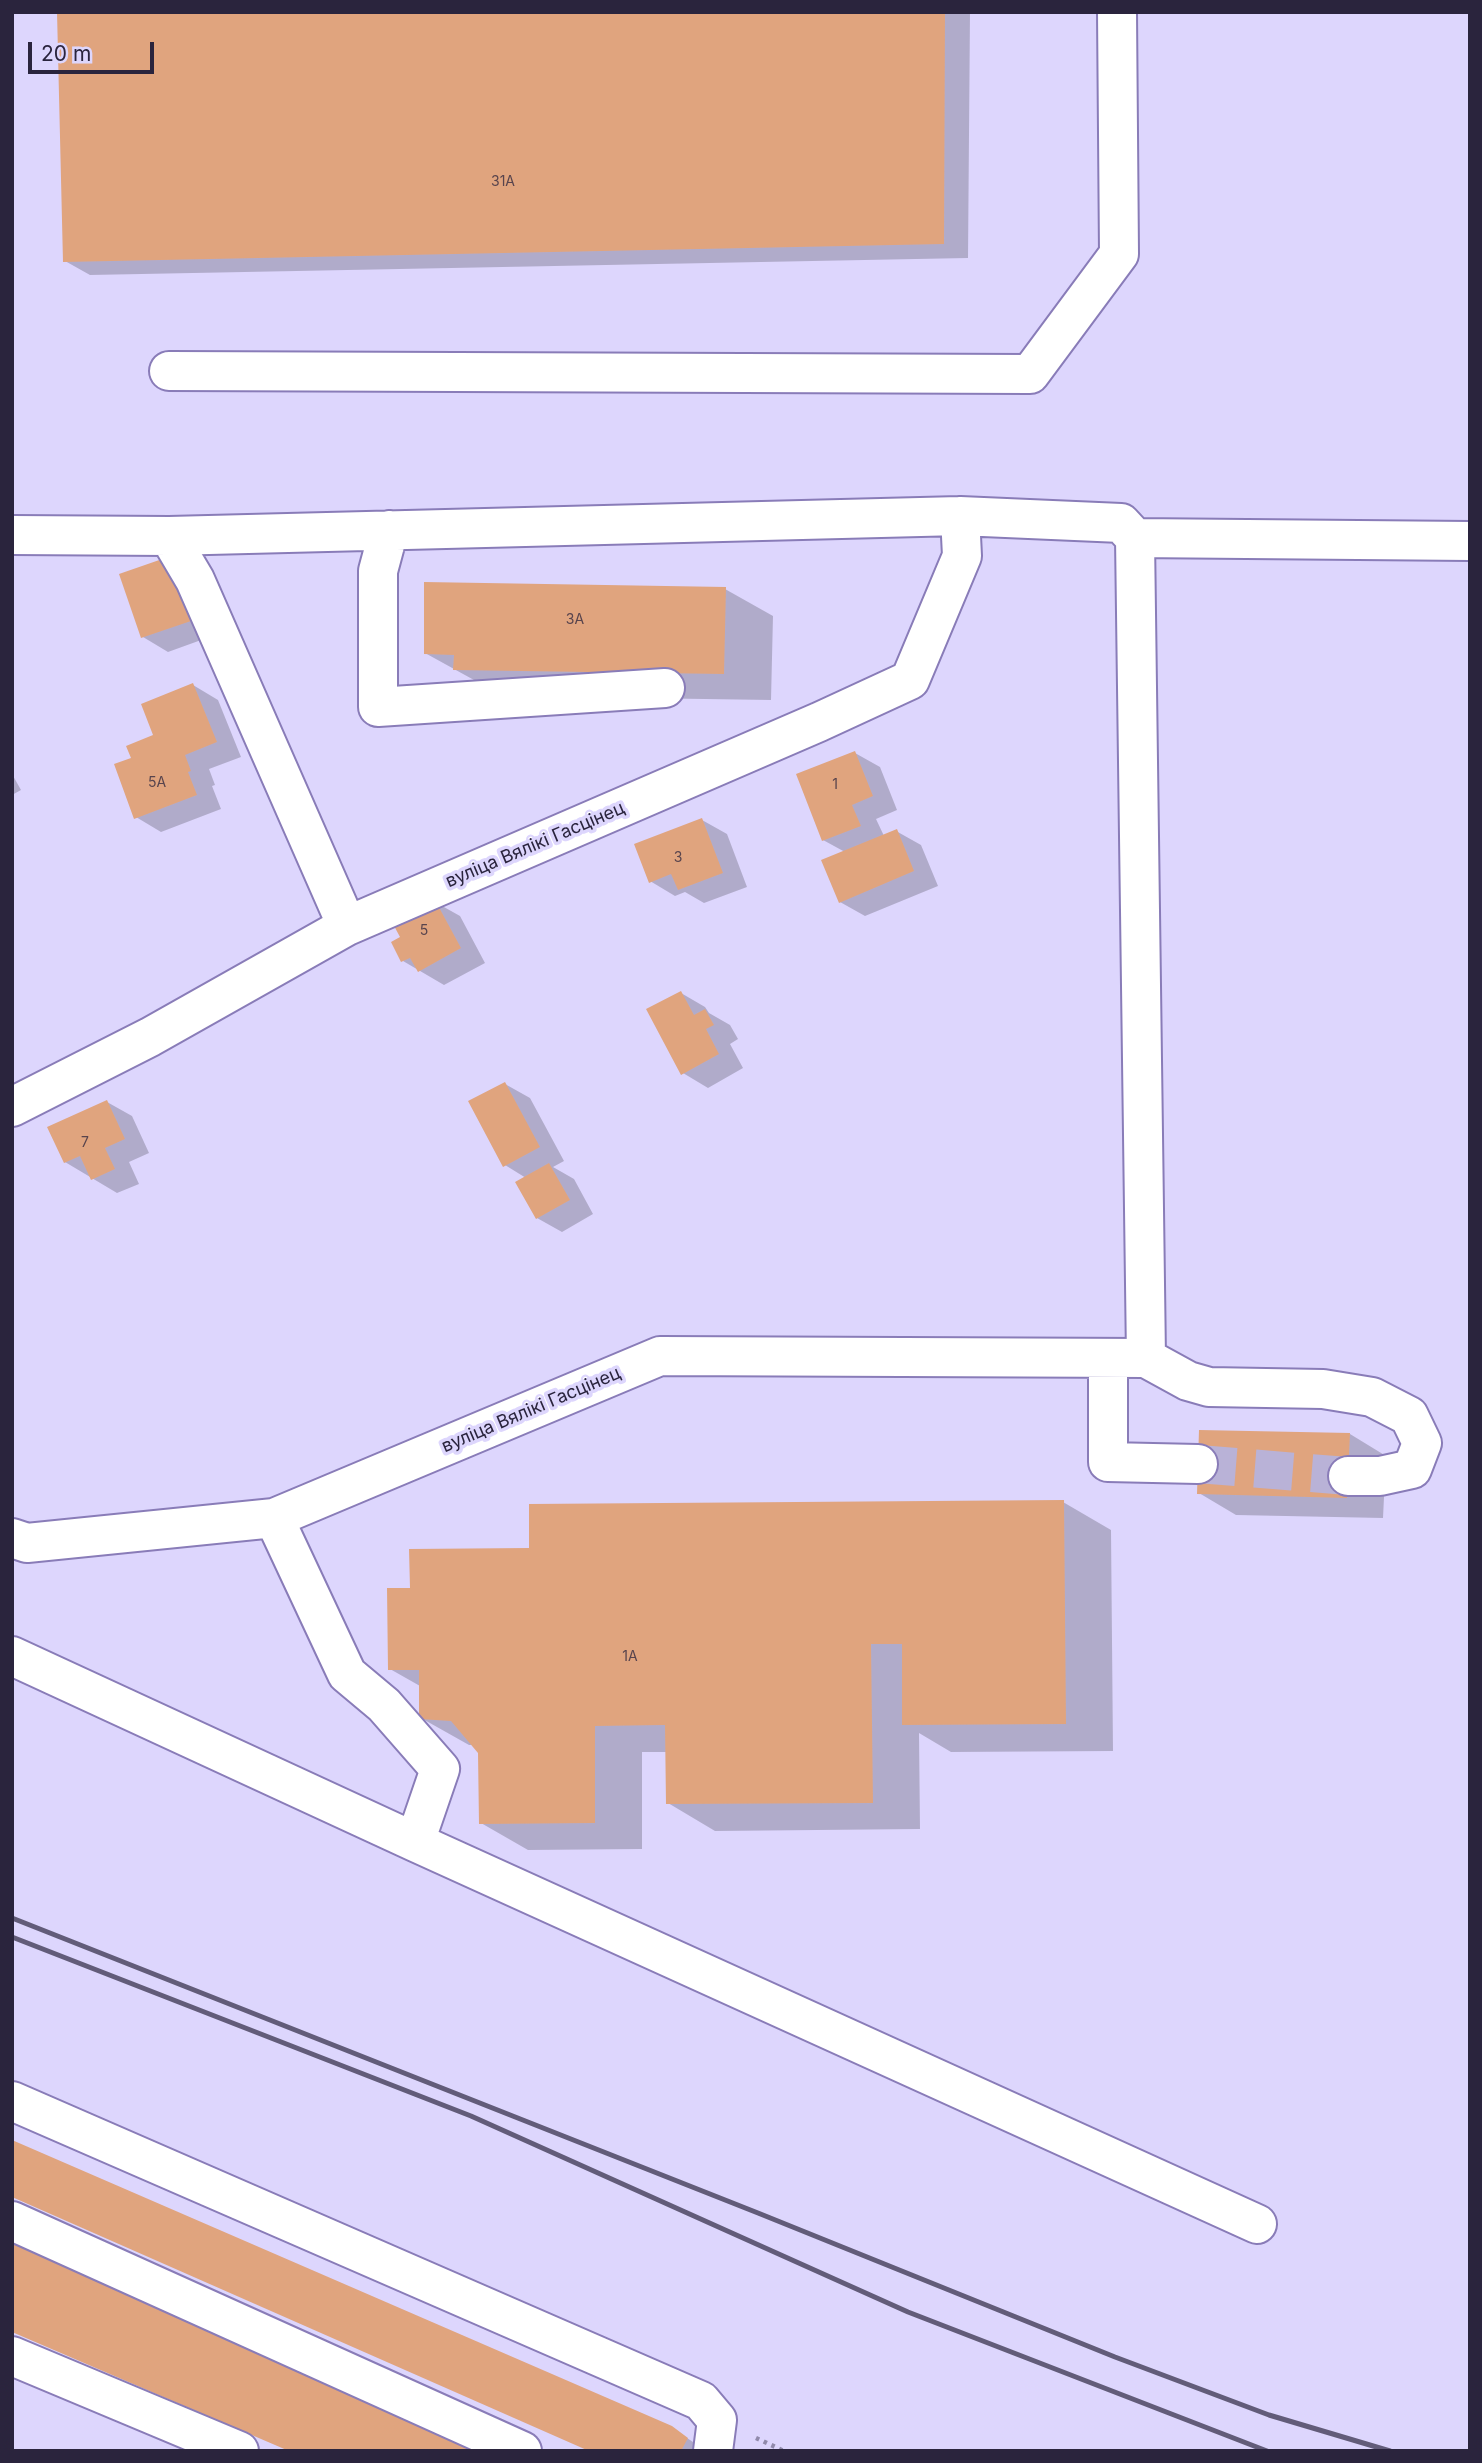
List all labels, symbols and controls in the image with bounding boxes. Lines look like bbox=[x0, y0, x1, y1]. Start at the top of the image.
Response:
scale bar bbox=[32, 28, 158, 72]
text: 20 m bbox=[41, 41, 91, 66]
house number: 31А bbox=[491, 174, 515, 190]
house number: 3А bbox=[566, 612, 584, 628]
house number: 5А bbox=[148, 775, 166, 791]
house number: 1 bbox=[832, 777, 838, 793]
street label: вуліца Вялікі Гасцінец bbox=[442, 798, 628, 892]
house number: 3 bbox=[674, 850, 682, 866]
house number: 5 bbox=[420, 923, 428, 939]
house number: 7 bbox=[81, 1135, 89, 1151]
street label: вуліца Вялікі Гасцінец bbox=[438, 1363, 624, 1457]
house number: 1А bbox=[622, 1649, 638, 1665]

